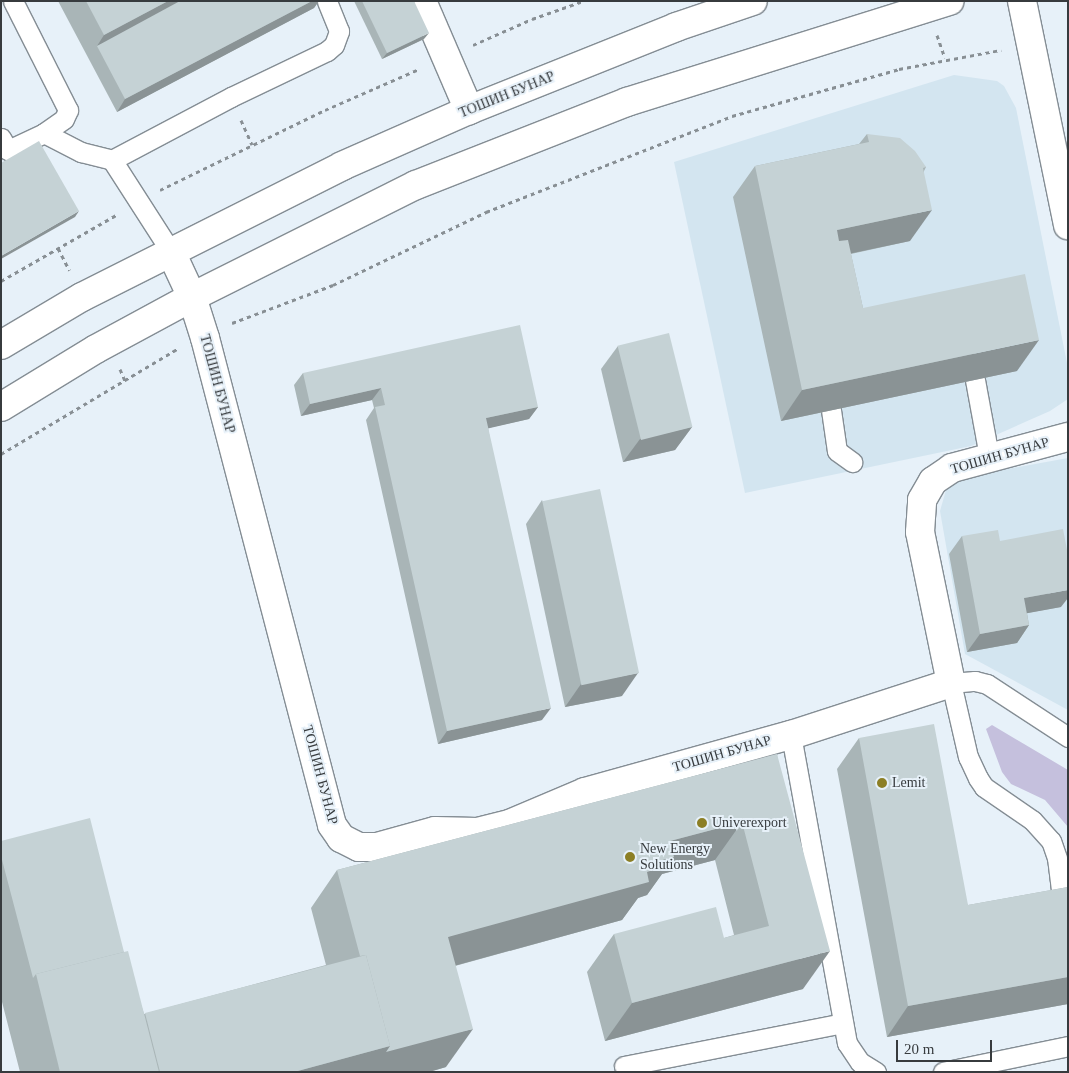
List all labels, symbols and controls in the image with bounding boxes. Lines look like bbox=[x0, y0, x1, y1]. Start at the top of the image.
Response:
street label: ТОШИН БУНАР bbox=[457, 68, 557, 122]
street label: ТОШИН БУНАР bbox=[196, 333, 238, 435]
street label: ТОШИН БУНАР bbox=[949, 434, 1051, 478]
street label: ТОШИН БУНАР bbox=[299, 724, 341, 826]
street label: ТОШИН БУНАР bbox=[671, 732, 773, 776]
place label: Lemit bbox=[892, 775, 925, 791]
marker: Lemit bbox=[876, 777, 888, 789]
place label: Univerexport bbox=[712, 815, 787, 831]
marker: Univerexport bbox=[696, 817, 708, 829]
place label: New Energy Solutions bbox=[640, 841, 710, 874]
marker: New Energy Solutions bbox=[624, 851, 636, 863]
scale bar bbox=[899, 1030, 995, 1062]
text: 20 m bbox=[904, 1041, 934, 1057]

